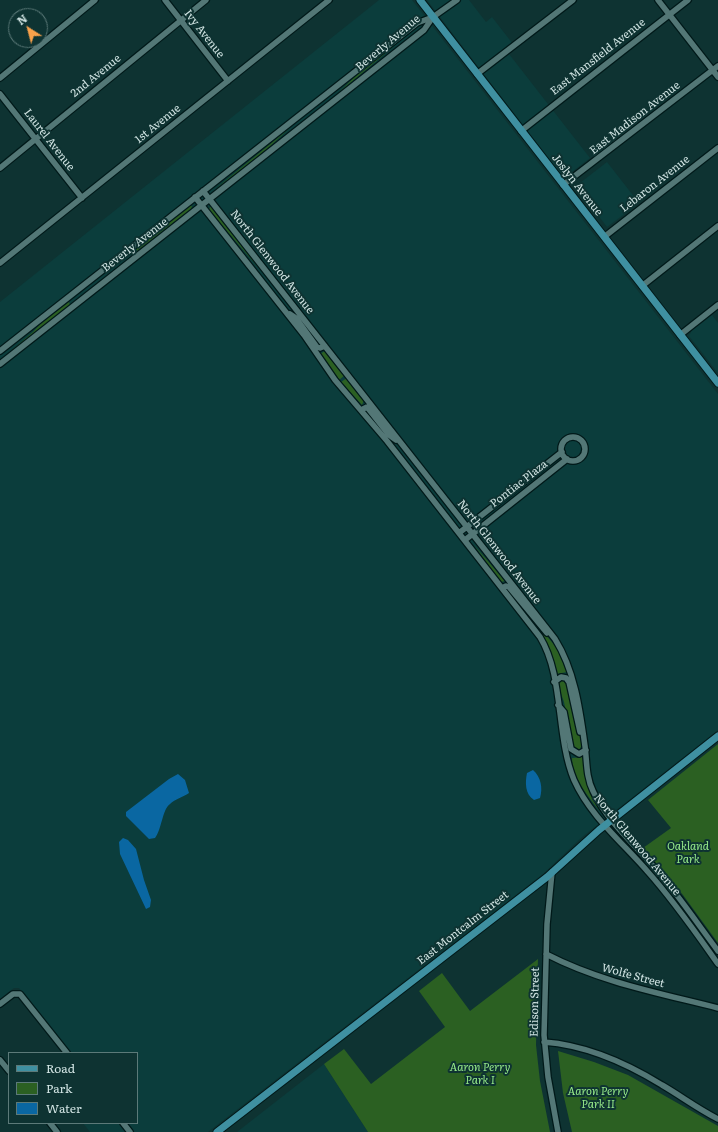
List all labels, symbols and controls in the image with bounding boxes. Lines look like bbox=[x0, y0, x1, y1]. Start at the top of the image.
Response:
street label: Ivy Avenue bbox=[181, 7, 227, 61]
north arrow bbox=[8, 8, 48, 48]
text: N bbox=[13, 10, 30, 28]
street label: Beverly Avenue bbox=[353, 12, 423, 74]
street label: East Mansfield Avenue bbox=[548, 16, 648, 98]
street label: 2nd Avenue bbox=[68, 52, 124, 100]
street label: East Madison Avenue bbox=[587, 79, 683, 157]
street label: 1st Avenue bbox=[133, 102, 183, 146]
street label: Laurel Avenue bbox=[21, 106, 77, 174]
street label: Joslyn Avenue bbox=[549, 152, 605, 218]
street label: Lebaron Avenue bbox=[618, 153, 692, 215]
street label: North Glenwood Avenue bbox=[227, 207, 317, 317]
street label: Beverly Avenue bbox=[99, 215, 171, 275]
street label: Pontiac Plaza bbox=[488, 458, 550, 510]
street label: North Glenwood Avenue bbox=[454, 497, 544, 607]
street label: North Glenwood Avenue bbox=[591, 792, 683, 898]
park label: Oakland Park bbox=[667, 840, 709, 866]
street label: East Montcalm Street bbox=[415, 888, 511, 968]
street label: Wolfe Street bbox=[600, 961, 666, 991]
street label: Edison Street bbox=[528, 967, 542, 1037]
legend bbox=[8, 1052, 138, 1124]
text: Road bbox=[46, 1059, 75, 1077]
park label: Aaron Perry Park I bbox=[450, 1061, 510, 1087]
text: Park bbox=[46, 1079, 72, 1097]
park label: Aaron Perry Park II bbox=[568, 1085, 628, 1111]
text: Water bbox=[46, 1099, 82, 1117]

